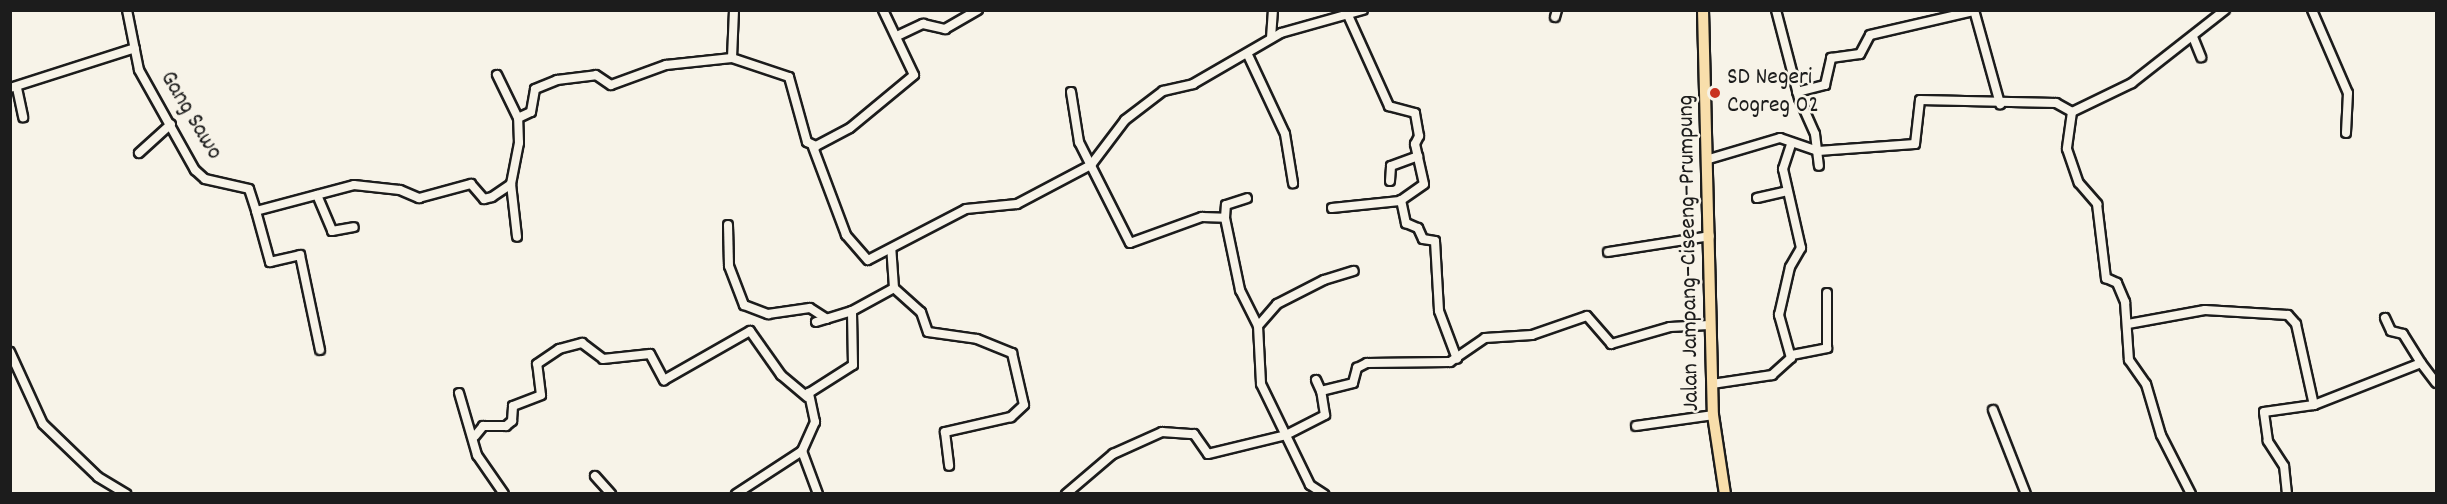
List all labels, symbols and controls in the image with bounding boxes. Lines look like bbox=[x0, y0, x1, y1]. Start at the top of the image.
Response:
place label: SD Negeri Cogreg 02 bbox=[1727, 65, 1819, 121]
street label: Gang Sawo bbox=[152, 66, 228, 166]
marker: SD Negeri Cogreg 02 bbox=[1708, 86, 1722, 100]
street label: Jalan Jampang–Ciseeng–Prumpung bbox=[1673, 95, 1707, 411]

